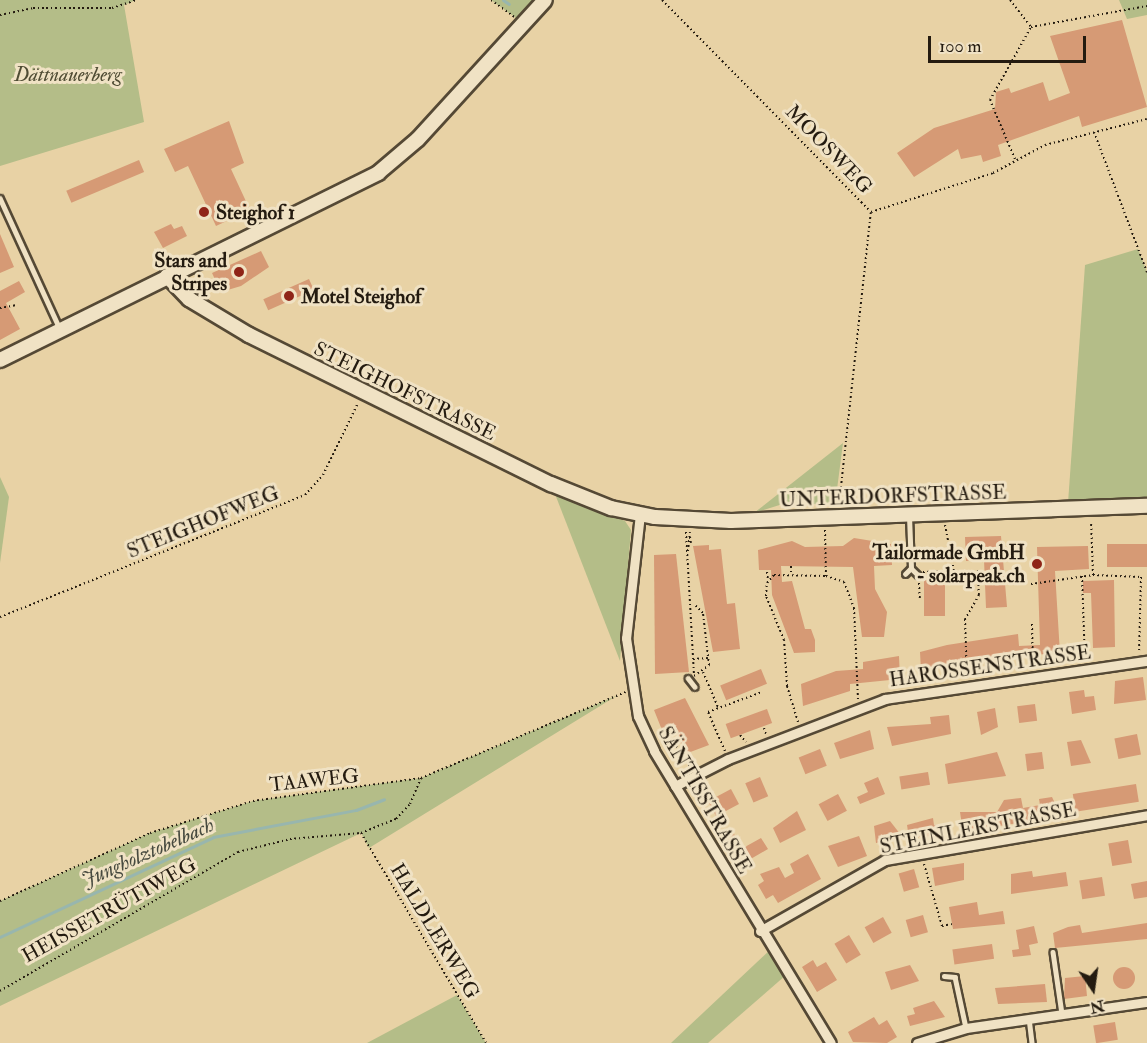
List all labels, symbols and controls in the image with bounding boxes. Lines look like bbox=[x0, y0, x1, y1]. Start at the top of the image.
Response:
scale bar bbox=[931, 24, 1088, 62]
text: 100 m bbox=[939, 35, 982, 58]
park label: Dättnauerberg bbox=[14, 62, 122, 86]
street label: MOOSWEG bbox=[781, 100, 877, 198]
place label: Steighof 1 bbox=[216, 200, 295, 224]
marker: Steighof 1 bbox=[197, 205, 211, 219]
place label: Stars and Stripes bbox=[154, 248, 227, 295]
marker: Stars and Stripes bbox=[232, 265, 246, 279]
place label: Motel Steighof bbox=[301, 284, 422, 308]
marker: Motel Steighof bbox=[282, 289, 296, 303]
street label: STEIGHOFSTRASSE bbox=[310, 336, 500, 446]
street label: UNTERDORFSTRASSE bbox=[779, 480, 1007, 512]
street label: STEIGHOFWEG bbox=[124, 481, 282, 563]
place label: Tailormade GmbH - solarpeak.ch bbox=[872, 540, 1025, 587]
marker: Tailormade GmbH - solarpeak.ch bbox=[1030, 557, 1044, 571]
street label: HAROSSENSTRASSE bbox=[888, 640, 1092, 692]
street label: SÄNTISSTRASSE bbox=[653, 722, 757, 878]
street label: TAAWEG bbox=[268, 763, 360, 797]
street label: STEINLERSTRASSE bbox=[878, 797, 1078, 859]
water label: Jungholztobelbach bbox=[78, 813, 218, 893]
street label: HEISSETRÜTIWEG bbox=[18, 852, 200, 968]
street label: HALDLERWEG bbox=[385, 859, 485, 1003]
north arrow bbox=[1063, 959, 1123, 1019]
text: N bbox=[1088, 995, 1106, 1018]

